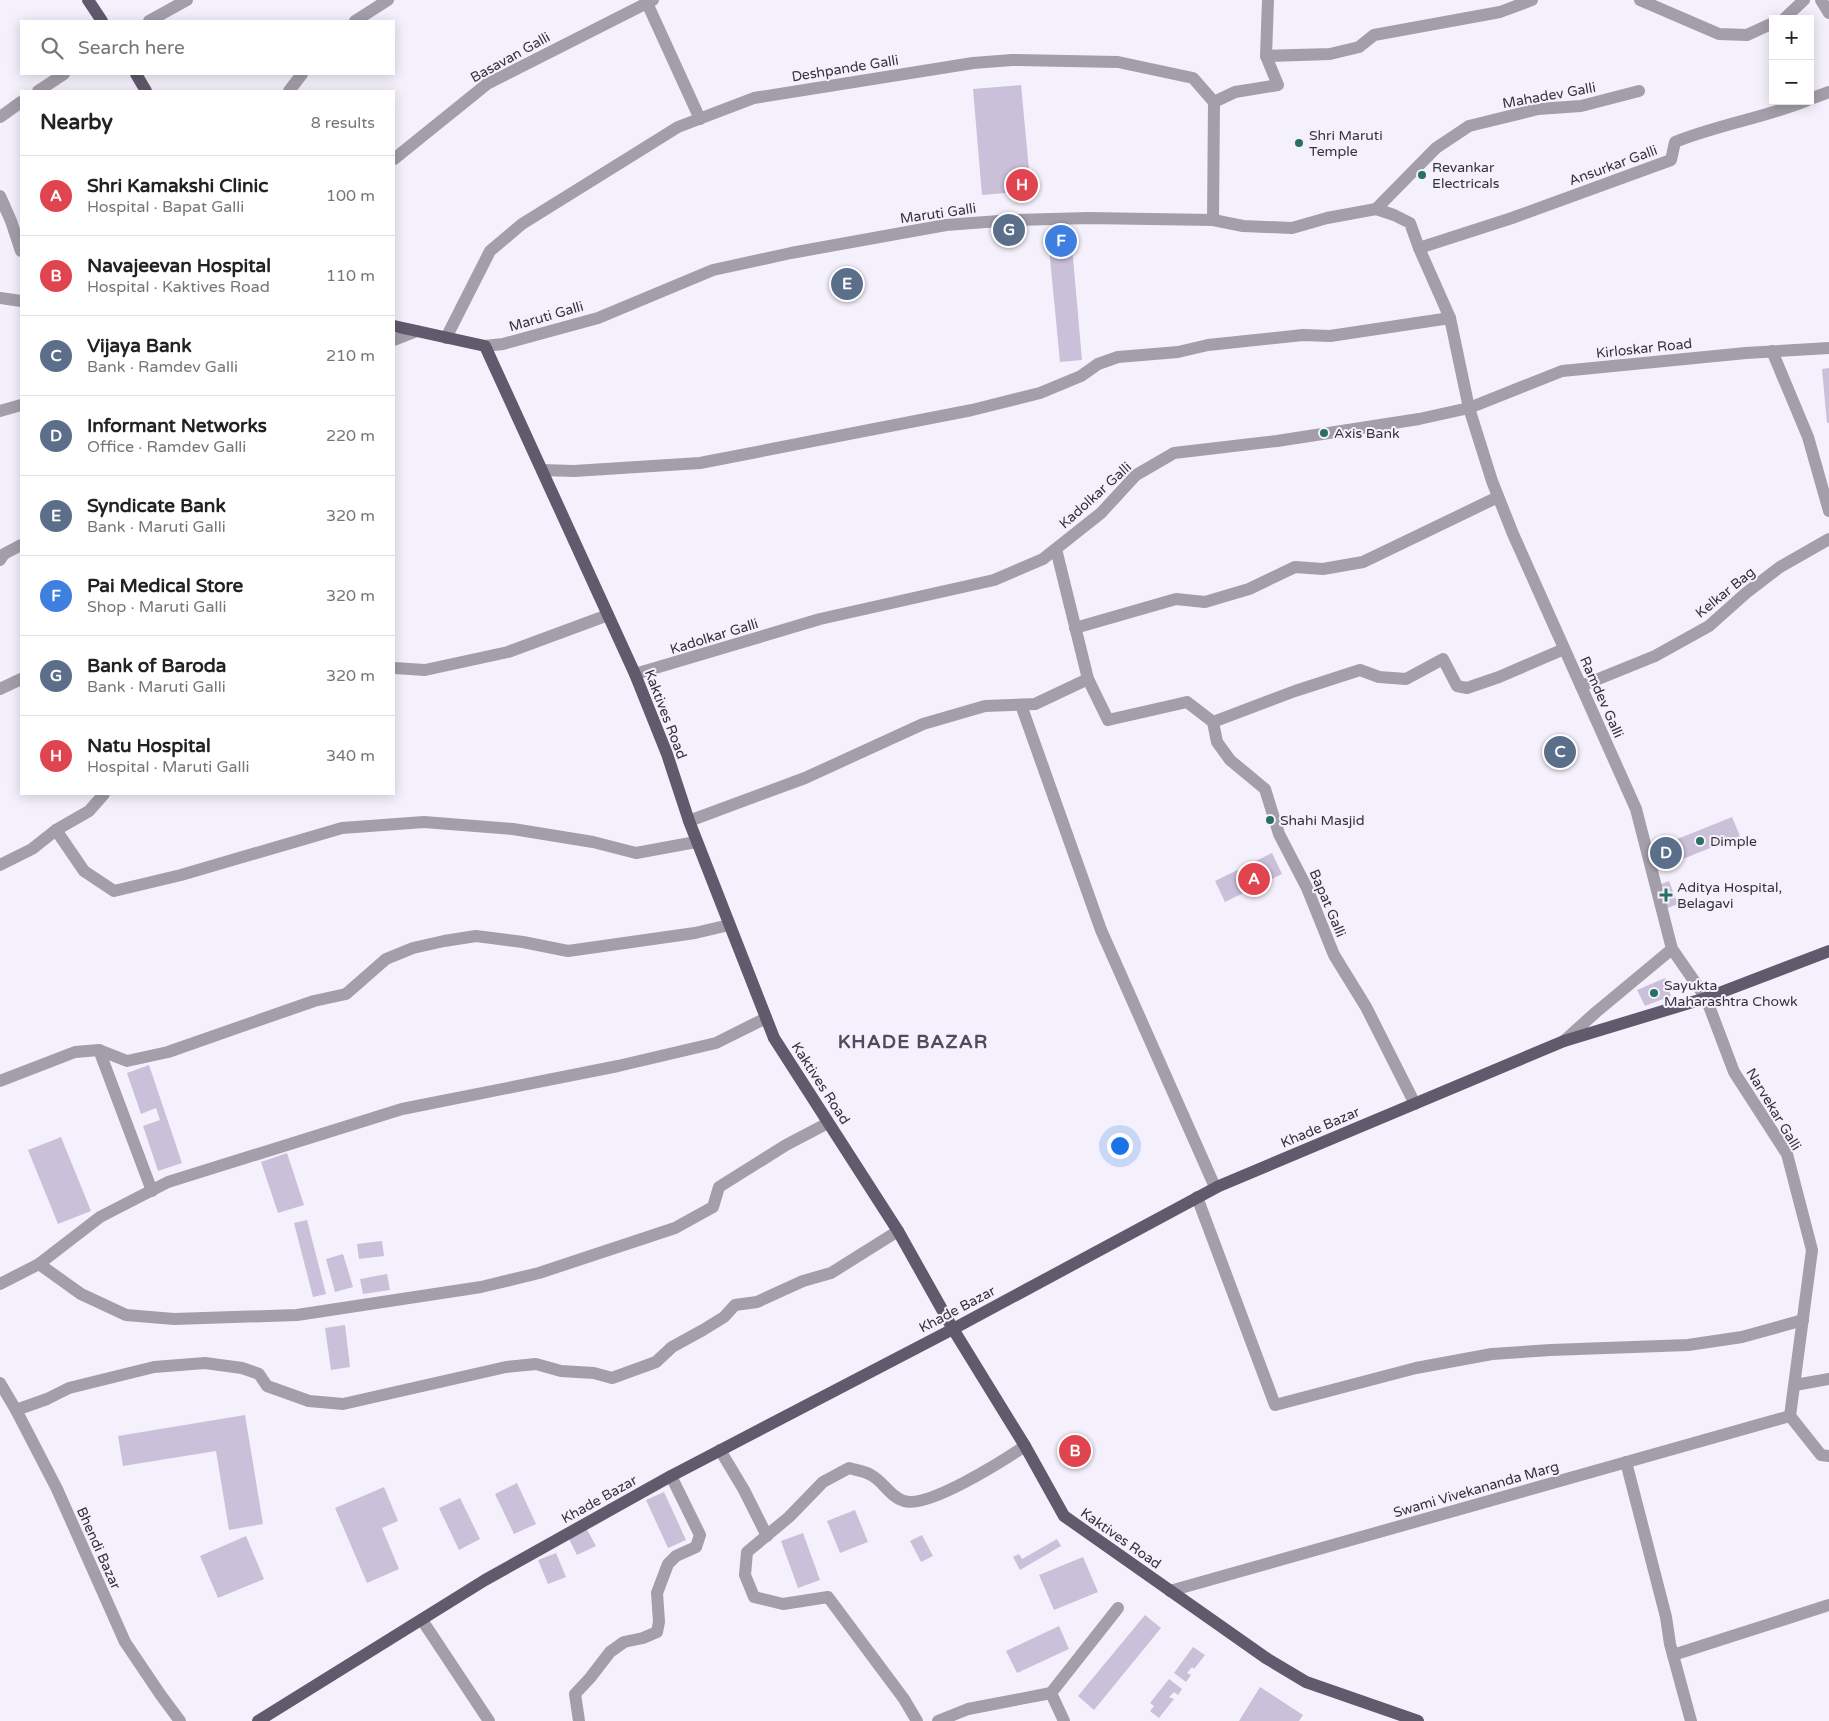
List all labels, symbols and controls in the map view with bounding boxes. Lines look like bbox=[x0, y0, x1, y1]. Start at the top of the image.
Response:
map controls bbox=[1769, 15, 1814, 105]
button: + bbox=[1769, 15, 1814, 60]
search box bbox=[20, 20, 395, 75]
street label: Basavan Galli bbox=[467, 29, 553, 86]
icon: search bbox=[38, 34, 66, 62]
text: Search here bbox=[78, 37, 185, 59]
street label: Deshpande Galli bbox=[790, 52, 900, 85]
button: − bbox=[1769, 60, 1814, 105]
street label: Mahadev Galli bbox=[1501, 79, 1597, 112]
text: Nearby bbox=[40, 110, 113, 135]
text: 8 results bbox=[311, 113, 375, 133]
place label: Shri Maruti Temple bbox=[1309, 127, 1383, 160]
marker: Shri Maruti Temple bbox=[1293, 137, 1305, 149]
street label: Ansurkar Galli bbox=[1567, 142, 1660, 189]
place label: Revankar Electricals bbox=[1432, 159, 1500, 192]
pin: H bbox=[1006, 166, 1038, 204]
marker: Revankar Electricals bbox=[1416, 169, 1428, 181]
text: Shri Kamakshi Clinic bbox=[87, 175, 268, 197]
text: A bbox=[50, 186, 62, 206]
text: 100 m bbox=[326, 186, 375, 206]
text: Hospital · Bapat Galli bbox=[87, 197, 244, 217]
street label: Maruti Galli bbox=[899, 200, 977, 227]
pin: G bbox=[993, 211, 1025, 249]
pin: F bbox=[1045, 222, 1077, 260]
text: Navajeevan Hospital bbox=[87, 255, 271, 277]
pin: E bbox=[831, 265, 863, 303]
text: B bbox=[50, 266, 62, 286]
text: 110 m bbox=[326, 266, 375, 286]
text: Hospital · Kaktives Road bbox=[87, 277, 270, 297]
street label: Maruti Galli bbox=[507, 298, 585, 335]
text: Vijaya Bank bbox=[87, 335, 192, 357]
street label: Kirloskar Road bbox=[1595, 335, 1693, 362]
text: C bbox=[50, 346, 62, 366]
text: 210 m bbox=[326, 346, 375, 366]
text: Bank · Ramdev Galli bbox=[87, 357, 238, 377]
text: Informant Networks bbox=[87, 415, 267, 437]
place label: Axis Bank bbox=[1334, 425, 1400, 442]
text: D bbox=[50, 426, 62, 446]
text: 220 m bbox=[326, 426, 375, 446]
marker: Axis Bank bbox=[1318, 427, 1330, 439]
text: Office · Ramdev Galli bbox=[87, 437, 246, 457]
street label: Kadolkar Galli bbox=[1056, 458, 1135, 532]
text: Syndicate Bank bbox=[87, 495, 226, 517]
text: E bbox=[51, 506, 61, 526]
text: 320 m bbox=[326, 506, 375, 526]
text: Bank · Maruti Galli bbox=[87, 517, 226, 537]
street label: Kelkar Bag bbox=[1692, 563, 1758, 622]
text: Pai Medical Store bbox=[87, 575, 243, 597]
text: F bbox=[51, 586, 61, 606]
text: 320 m bbox=[326, 586, 375, 606]
text: Shop · Maruti Galli bbox=[87, 597, 226, 617]
street label: Kadolkar Galli bbox=[668, 615, 760, 658]
street label: Ramdev Galli bbox=[1576, 654, 1627, 741]
text: Bank of Baroda bbox=[87, 655, 226, 677]
text: G bbox=[50, 666, 62, 686]
text: 320 m bbox=[326, 666, 375, 686]
street label: Kaktives Road bbox=[641, 667, 690, 761]
text: Bank · Maruti Galli bbox=[87, 677, 226, 697]
pin: C bbox=[1544, 733, 1576, 771]
text: Natu Hospital bbox=[87, 735, 211, 757]
text: H bbox=[50, 746, 62, 766]
text: 340 m bbox=[326, 746, 375, 766]
text: Hospital · Maruti Galli bbox=[87, 757, 250, 777]
place label: Shahi Masjid bbox=[1280, 812, 1365, 829]
marker: Shahi Masjid bbox=[1264, 814, 1276, 826]
place label: Dimple bbox=[1710, 833, 1757, 850]
pin: D bbox=[1650, 834, 1682, 872]
marker: Dimple bbox=[1694, 835, 1706, 847]
pin: A bbox=[1238, 860, 1270, 898]
street label: Bapat Galli bbox=[1306, 867, 1349, 940]
place label: Aditya Hospital, Belagavi bbox=[1677, 879, 1782, 912]
marker: Aditya Hospital, Belagavi bbox=[1659, 888, 1673, 902]
place label: Sayukta Maharashtra Chowk bbox=[1664, 977, 1798, 1010]
marker: Sayukta Maharashtra Chowk bbox=[1648, 987, 1660, 999]
district label: KHADE BAZAR bbox=[838, 1031, 988, 1053]
street label: Kaktives Road bbox=[788, 1039, 853, 1128]
street label: Narvekar Galli bbox=[1742, 1065, 1805, 1154]
street label: Khade Bazar bbox=[1278, 1103, 1363, 1152]
your location bbox=[1107, 1133, 1133, 1159]
street label: Khade Bazar bbox=[916, 1282, 999, 1337]
pin: B bbox=[1059, 1432, 1091, 1470]
street label: Swami Vivekananda Marg bbox=[1391, 1458, 1561, 1521]
street label: Khade Bazar bbox=[558, 1471, 641, 1527]
street label: Bhendi Bazar bbox=[73, 1504, 125, 1593]
street label: Kaktives Road bbox=[1077, 1504, 1164, 1572]

